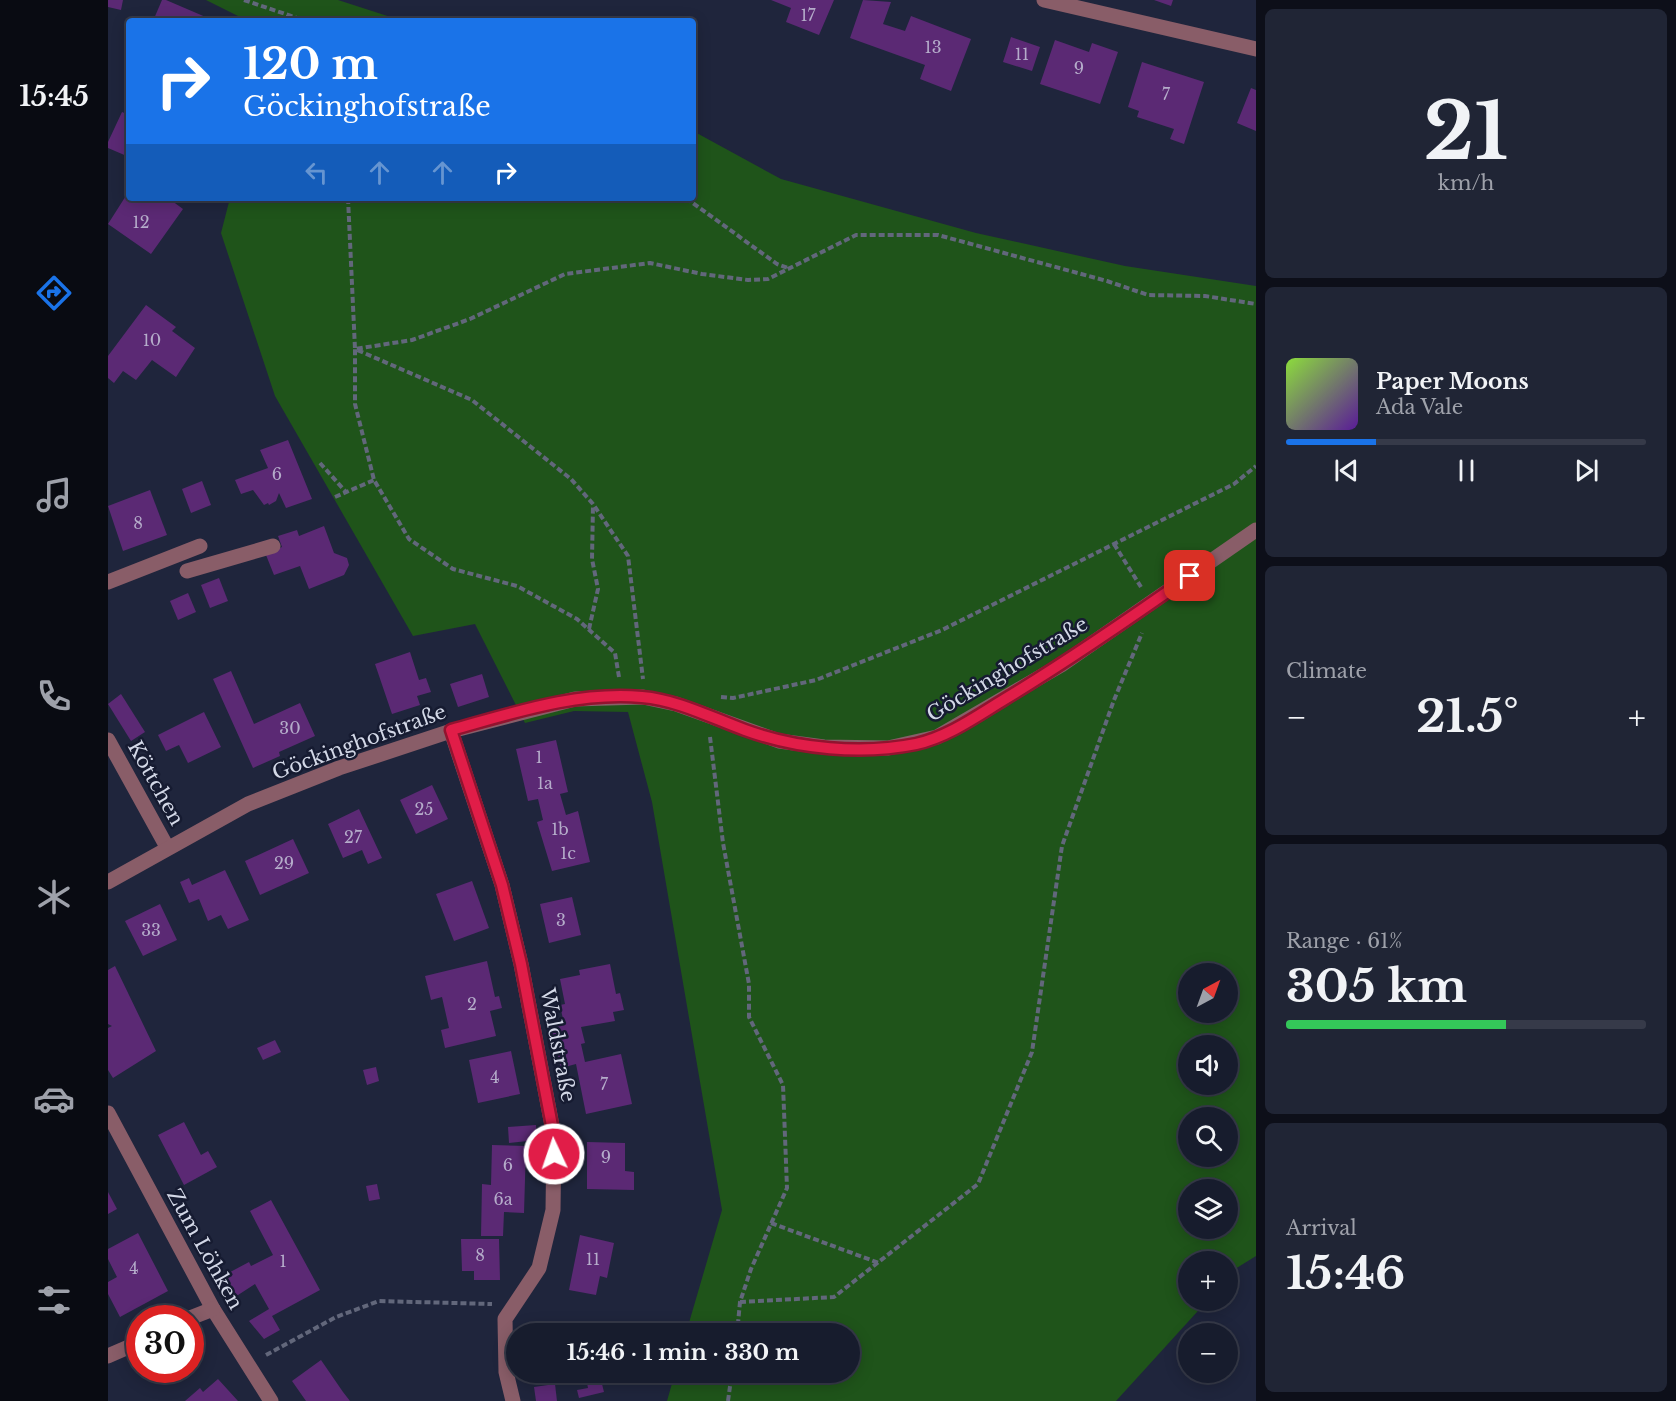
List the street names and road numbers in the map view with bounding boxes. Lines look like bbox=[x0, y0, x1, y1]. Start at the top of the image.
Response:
street label: Göckinghofstraße bbox=[922, 611, 1092, 727]
street label: Göckinghofstraße bbox=[269, 699, 449, 785]
street label: Köttchen bbox=[123, 737, 189, 830]
street label: Waldstraße bbox=[535, 985, 581, 1104]
street label: Zum Löhken bbox=[162, 1185, 248, 1314]

